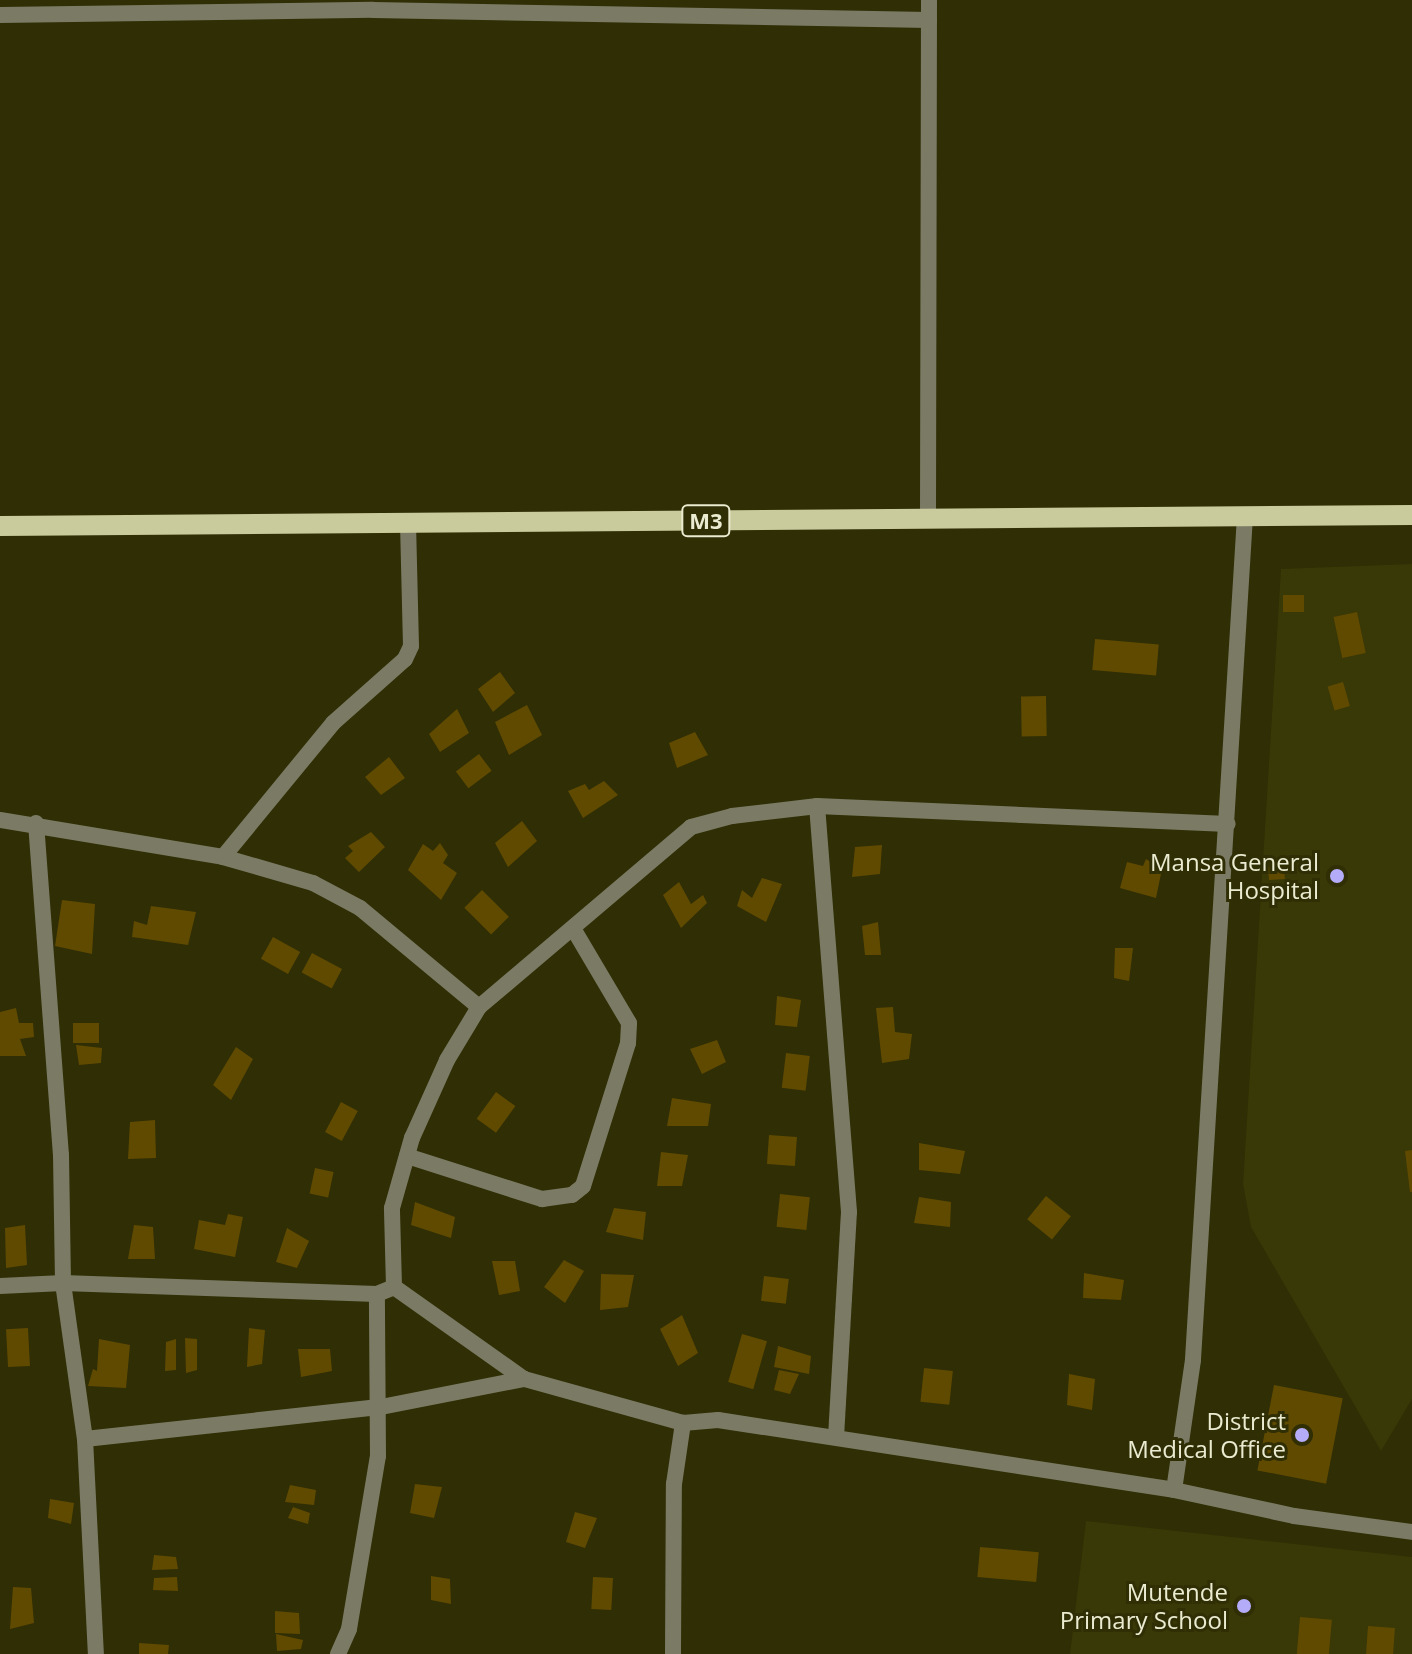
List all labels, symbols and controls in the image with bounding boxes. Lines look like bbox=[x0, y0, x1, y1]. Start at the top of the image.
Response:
road number: M3 bbox=[680, 503, 732, 539]
place label: Mansa General Hospital bbox=[1150, 848, 1319, 904]
marker: Mansa General Hospital bbox=[1326, 865, 1348, 887]
place label: District Medical Office bbox=[1127, 1407, 1286, 1463]
marker: District Medical Office bbox=[1293, 1426, 1311, 1444]
place label: Mutende Primary School bbox=[1060, 1578, 1228, 1634]
marker: Mutende Primary School bbox=[1235, 1597, 1253, 1615]

